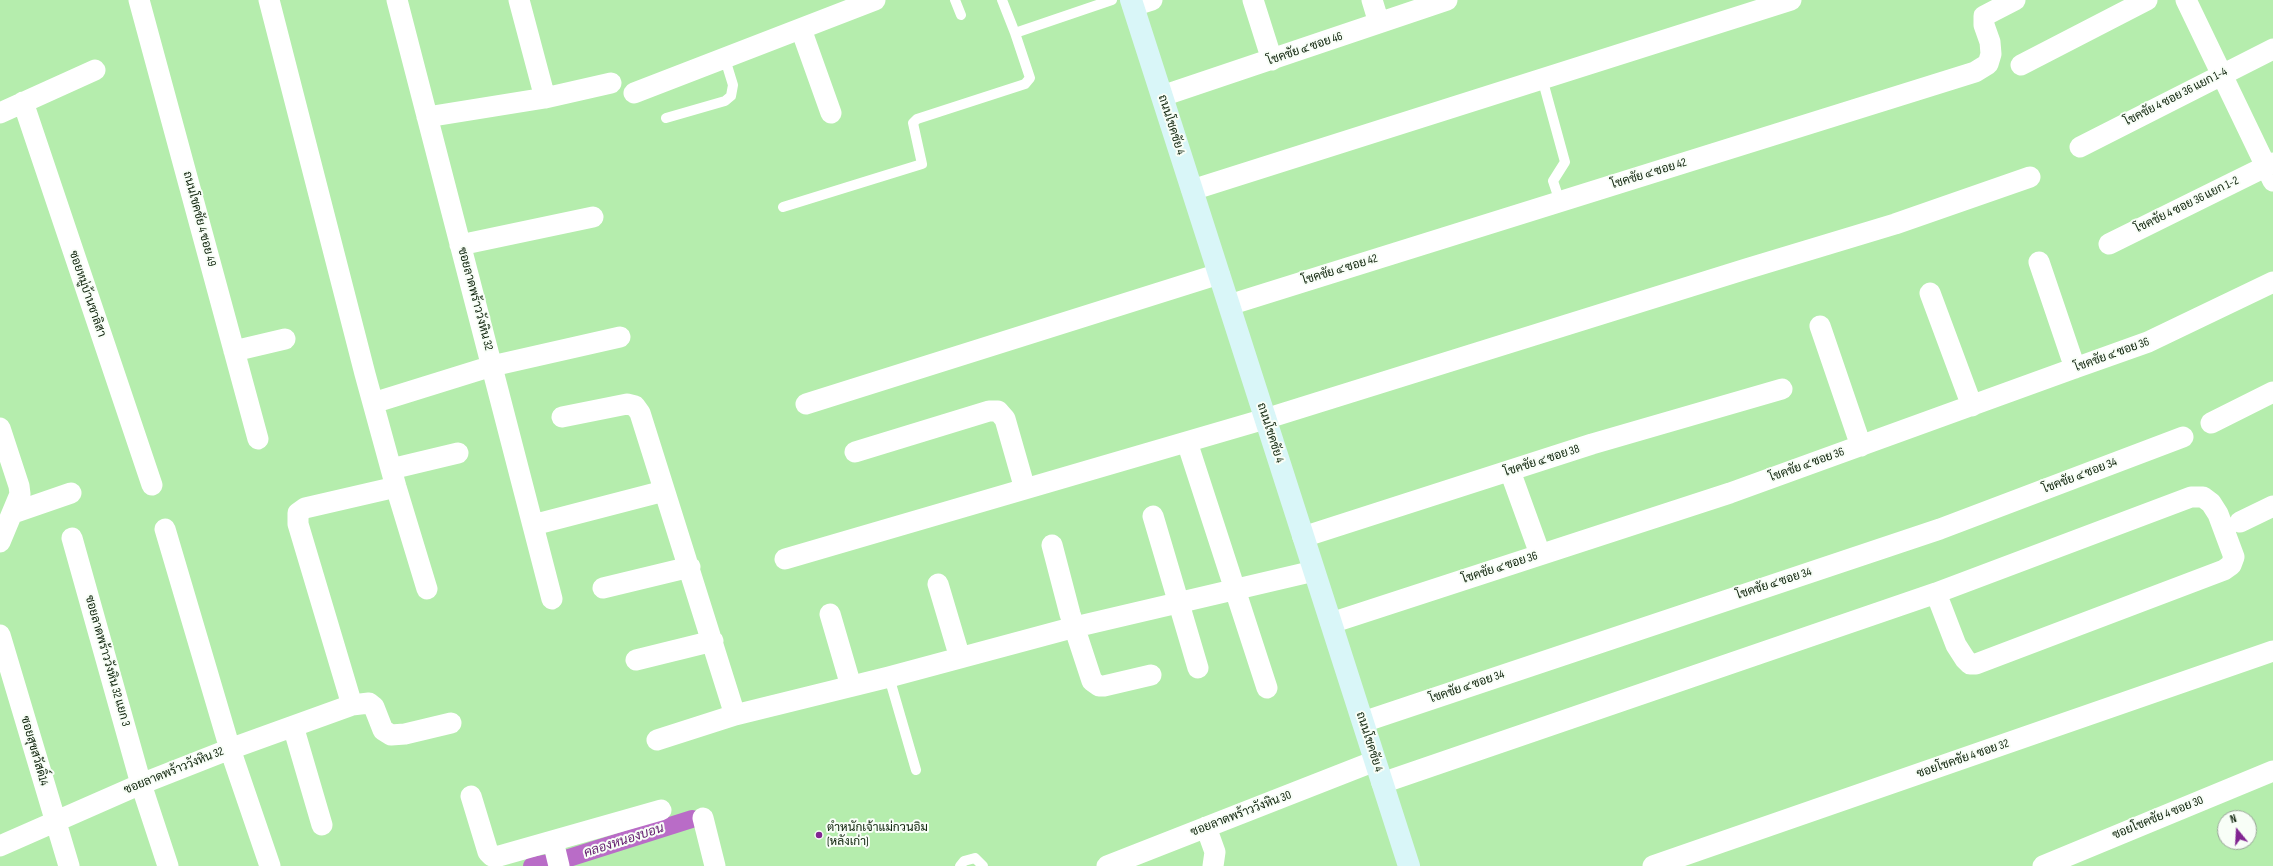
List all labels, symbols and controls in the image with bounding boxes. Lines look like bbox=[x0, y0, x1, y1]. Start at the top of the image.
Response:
street label: โชคชัย ๔ ซอย 46 bbox=[1265, 29, 1345, 69]
street label: โชคชัย 4 ซอย 36 แยก 1-4 bbox=[2122, 65, 2230, 129]
street label: ถนนโชคชัย 4 bbox=[1155, 93, 1187, 157]
street label: โชคชัย ๔ ซอย 42 bbox=[1609, 156, 1689, 192]
street label: ถนนโชคชัย 4 ซอย 49 bbox=[179, 170, 219, 268]
street label: โชคชัย 4 ซอย 36 แยก 1-2 bbox=[2133, 174, 2241, 236]
street label: ซอยลาดพร้าววังหิน 32 bbox=[454, 246, 496, 352]
street label: ซอยหมู่บ้านชาลิสา bbox=[65, 249, 109, 339]
street label: โชคชัย ๔ ซอย 42 bbox=[1300, 252, 1380, 288]
street label: โชคชัย ๔ ซอย 36 bbox=[2073, 335, 2151, 375]
street label: ถนนโชคชัย 4 bbox=[1254, 401, 1286, 465]
street label: โชคชัย ๔ ซอย 38 bbox=[1502, 442, 1582, 480]
street label: โชคชัย ๔ ซอย 36 bbox=[1768, 445, 1846, 485]
street label: โชคชัย ๔ ซอย 34 bbox=[2041, 455, 2119, 497]
street label: โชคชัย ๔ ซอย 36 bbox=[1460, 549, 1540, 587]
street label: โชคชัย ๔ ซอย 34 bbox=[1734, 565, 1814, 603]
street label: ซอยลาดพร้าววังหิน 32 แยก 3 bbox=[81, 594, 133, 728]
street label: โชคชัย ๔ ซอย 34 bbox=[1428, 667, 1506, 707]
street label: ถนนโชคชัย 4 bbox=[1353, 710, 1385, 774]
street label: ซอยสุขสวัสดิ์14 bbox=[17, 715, 51, 787]
street label: ซอยโชคชัย 4 ซอย 32 bbox=[1915, 736, 2011, 782]
street label: ซอยลาดพร้าววังหิน 32 bbox=[122, 744, 226, 798]
street label: ซอยลาดพร้าววังหิน 30 bbox=[1189, 788, 1293, 840]
street label: ซอยโชคชัย 4 ซอย 30 bbox=[2110, 793, 2206, 843]
north arrow bbox=[2217, 810, 2257, 850]
text: N bbox=[2229, 812, 2238, 826]
water label: คลองหนองบอน bbox=[582, 821, 666, 861]
place label: ตำหนักเจ้าแม่กวนอิม (หลังเก่า) bbox=[827, 821, 928, 849]
marker: ตำหนักเจ้าแม่กวนอิม (หลังเก่า) bbox=[814, 830, 824, 840]

